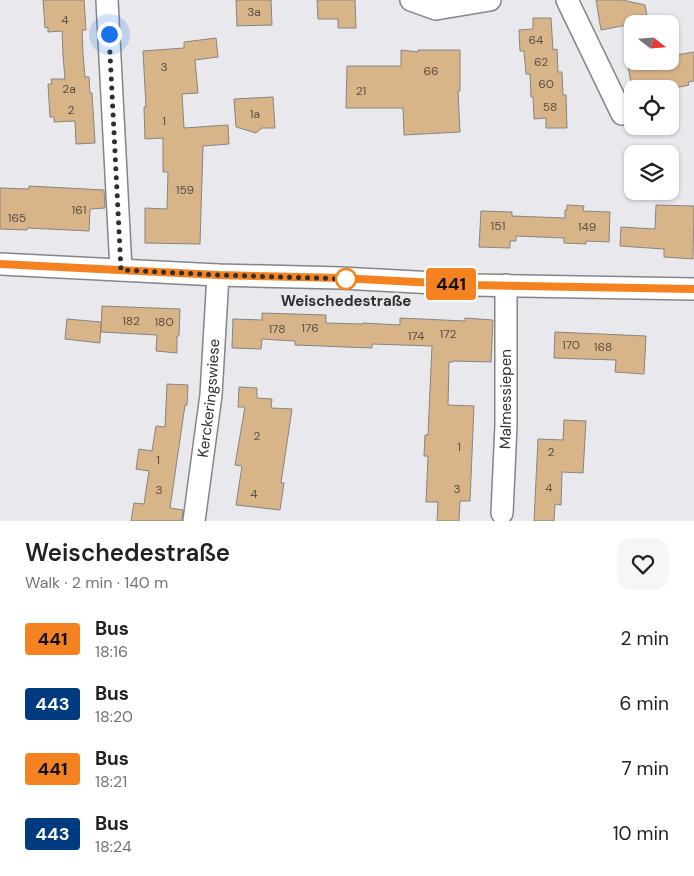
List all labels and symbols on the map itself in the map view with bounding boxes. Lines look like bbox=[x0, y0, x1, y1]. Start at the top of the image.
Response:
house number: 3a bbox=[247, 4, 261, 20]
house number: 4 bbox=[61, 12, 69, 28]
north arrow bbox=[624, 15, 679, 70]
your location bbox=[97, 22, 122, 47]
house number: 64 bbox=[529, 32, 543, 48]
house number: 62 bbox=[534, 54, 548, 70]
house number: 3 bbox=[160, 59, 168, 75]
house number: 66 bbox=[423, 63, 439, 79]
house number: 60 bbox=[538, 76, 554, 92]
house number: 2a bbox=[62, 81, 76, 97]
house number: 21 bbox=[356, 83, 366, 99]
house number: 58 bbox=[543, 99, 557, 115]
house number: 2 bbox=[68, 102, 75, 118]
house number: 1a bbox=[250, 106, 260, 122]
house number: 1 bbox=[162, 113, 166, 129]
house number: 159 bbox=[176, 182, 194, 198]
house number: 161 bbox=[71, 202, 87, 218]
house number: 165 bbox=[8, 210, 26, 226]
house number: 151 bbox=[491, 218, 505, 234]
house number: 149 bbox=[578, 219, 596, 235]
marker: Weischedestraße bbox=[335, 268, 357, 290]
line badge: 441 bbox=[422, 268, 480, 300]
place label: Weischedestraße bbox=[281, 291, 411, 311]
house number: 182 bbox=[122, 313, 140, 329]
house number: 180 bbox=[154, 314, 174, 330]
house number: 176 bbox=[301, 320, 319, 336]
house number: 178 bbox=[268, 321, 286, 337]
house number: 172 bbox=[440, 326, 456, 342]
house number: 174 bbox=[408, 328, 424, 344]
house number: 170 bbox=[562, 337, 580, 353]
street label: Kerckeringswiese bbox=[193, 338, 224, 459]
house number: 168 bbox=[594, 339, 612, 355]
street label: Malmessiepen bbox=[495, 349, 516, 449]
house number: 2 bbox=[254, 428, 261, 444]
house number: 1 bbox=[457, 439, 461, 455]
house number: 2 bbox=[548, 444, 555, 460]
house number: 1 bbox=[156, 452, 160, 468]
house number: 4 bbox=[545, 480, 553, 496]
house number: 3 bbox=[453, 481, 461, 497]
house number: 3 bbox=[155, 482, 163, 498]
house number: 4 bbox=[250, 486, 258, 502]

